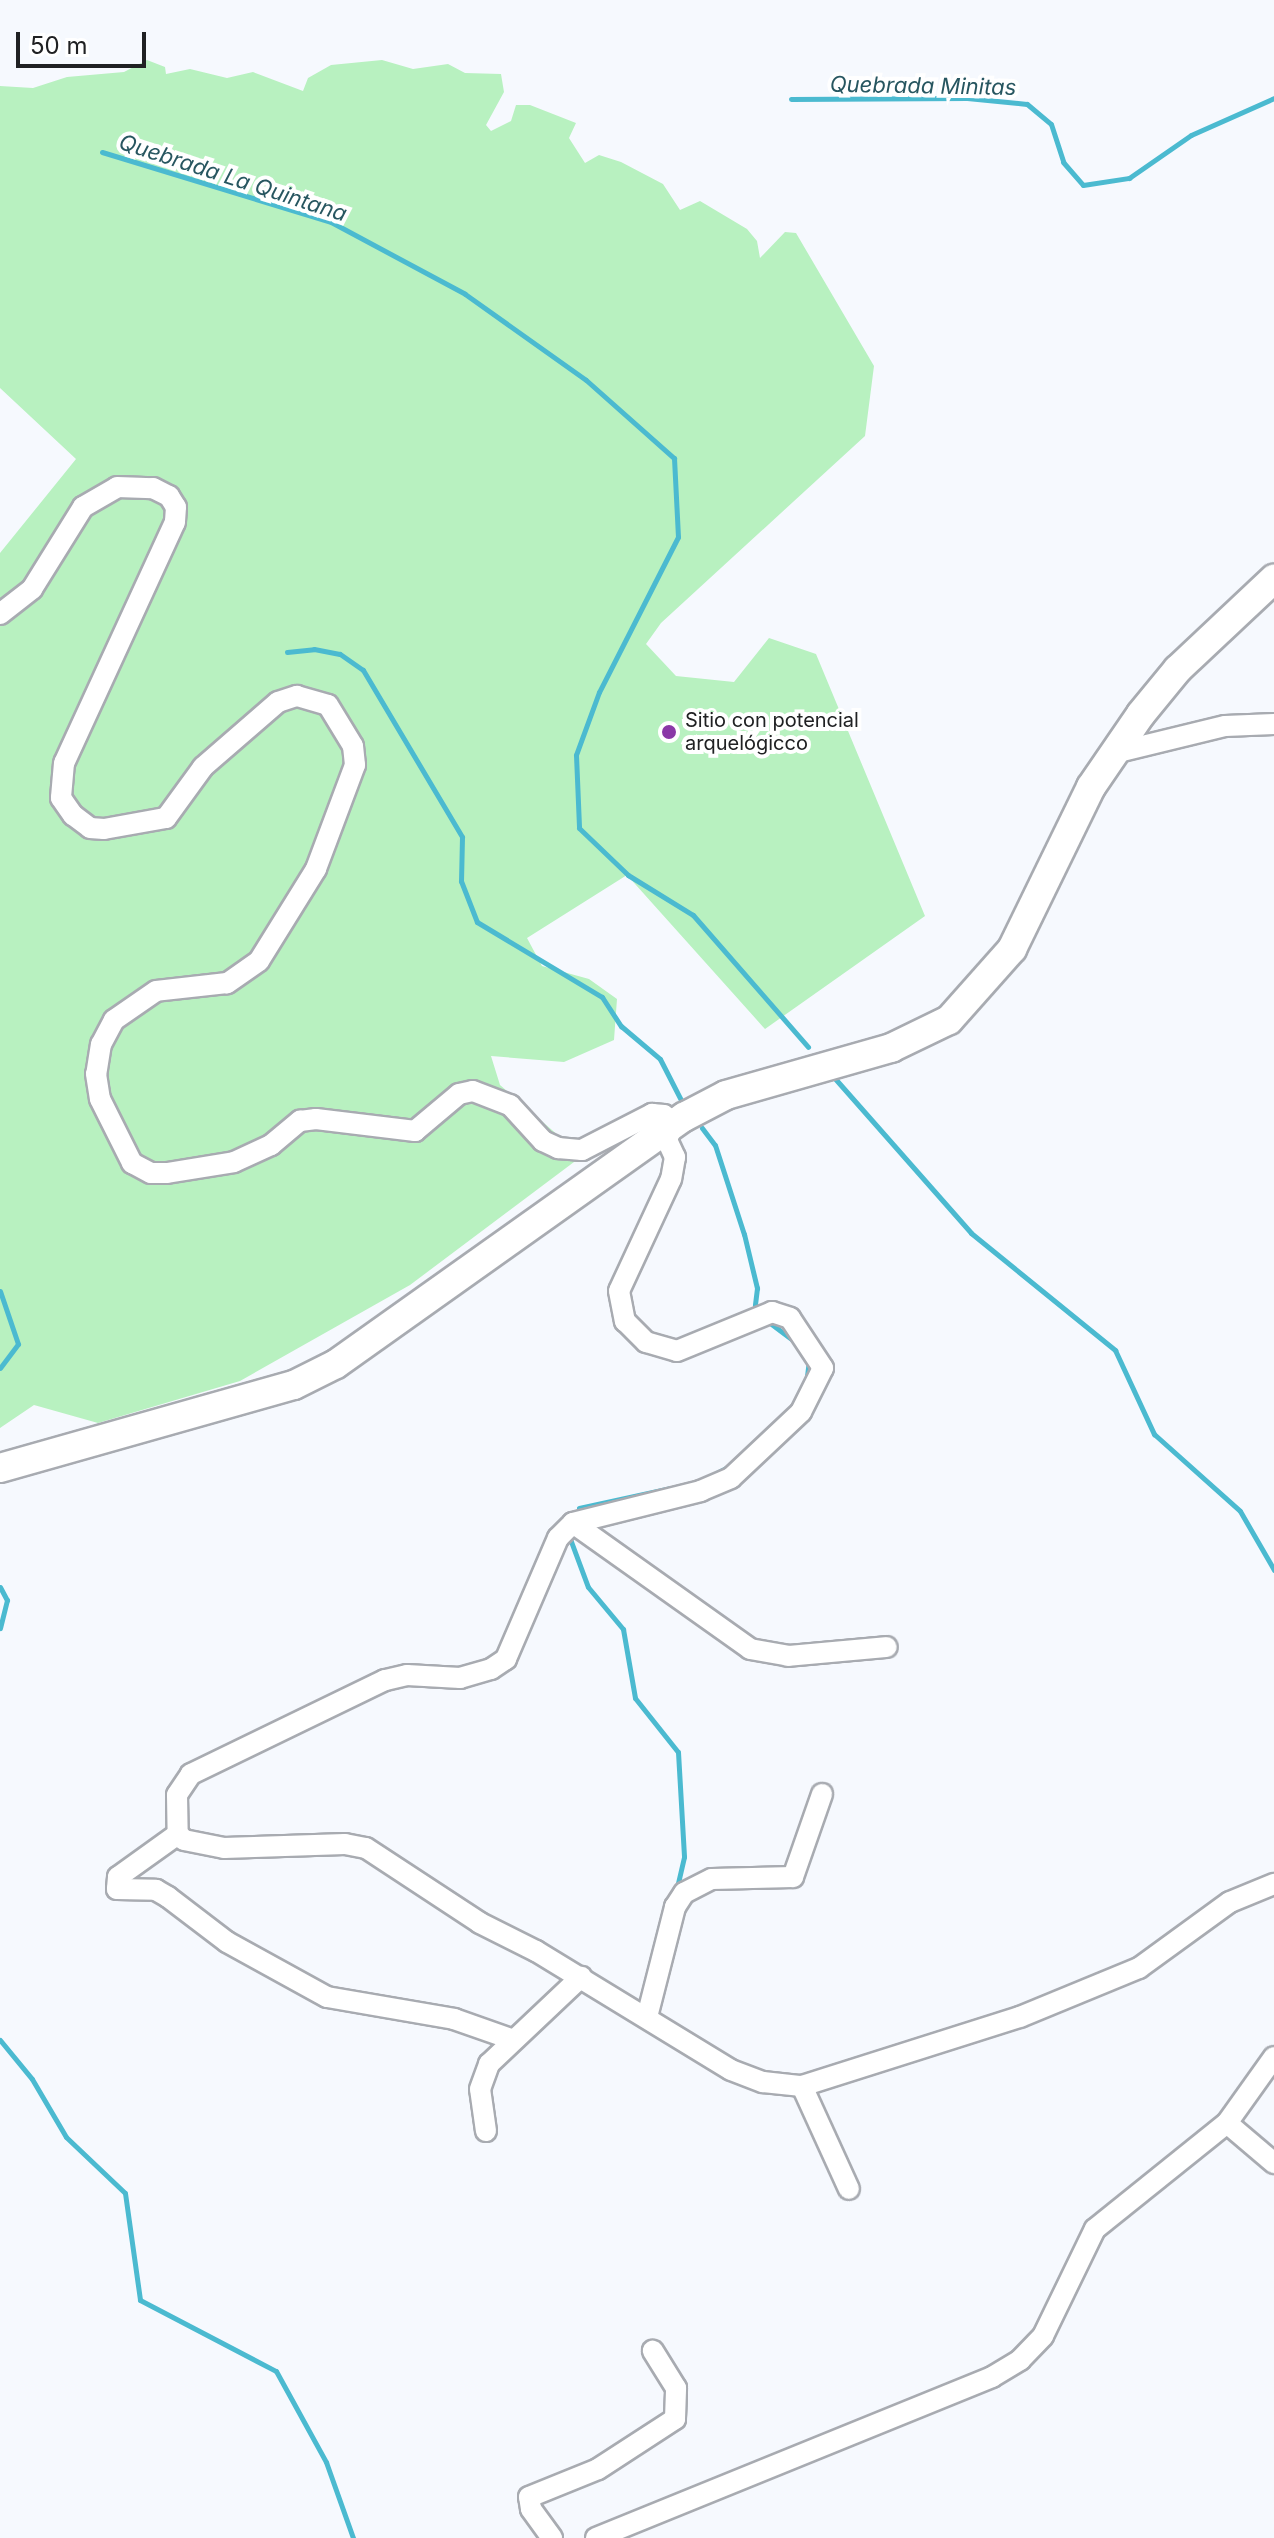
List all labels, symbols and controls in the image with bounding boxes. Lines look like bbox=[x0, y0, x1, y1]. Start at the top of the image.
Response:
scale bar bbox=[20, 16, 150, 66]
text: 50 m bbox=[30, 31, 88, 60]
water label: Quebrada Minitas bbox=[830, 71, 1016, 101]
water label: Quebrada La Quintana bbox=[116, 129, 350, 227]
place label: Sitio con potencial arquelógicco bbox=[685, 708, 859, 755]
marker: Sitio con potencial arquelógicco bbox=[660, 723, 678, 741]

